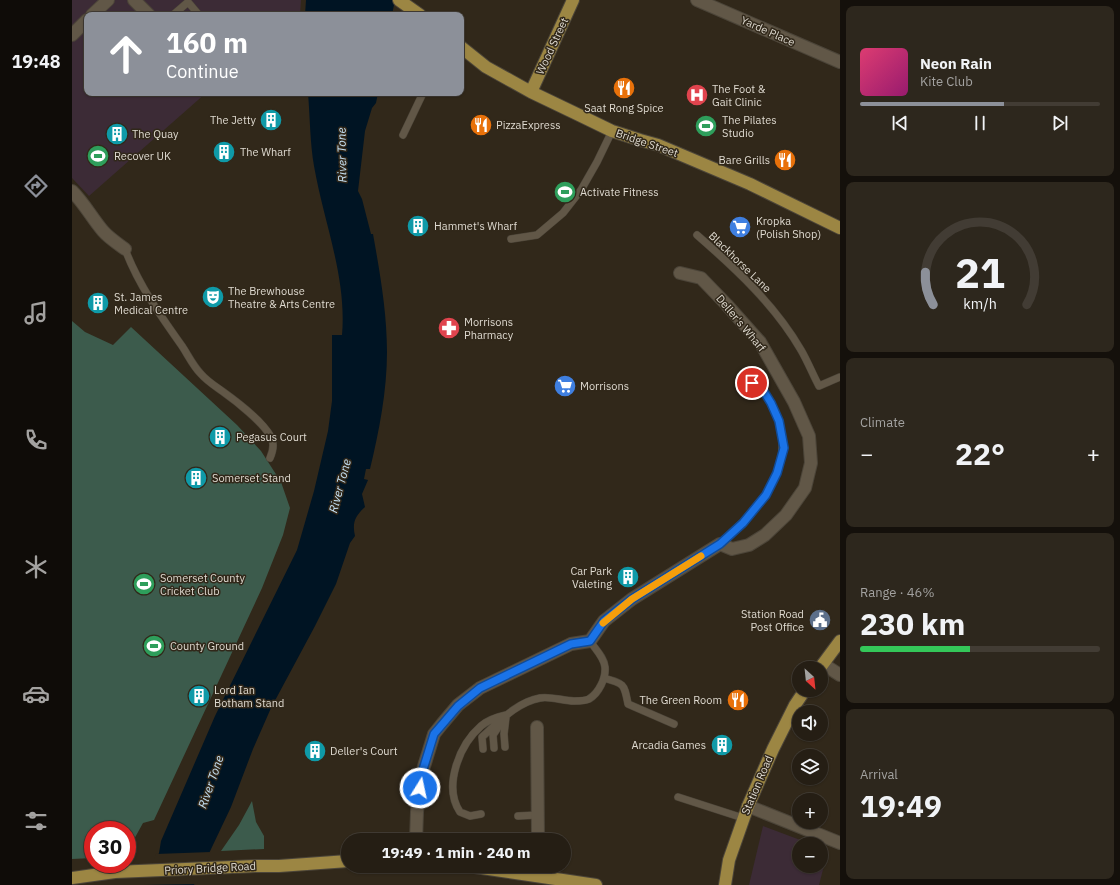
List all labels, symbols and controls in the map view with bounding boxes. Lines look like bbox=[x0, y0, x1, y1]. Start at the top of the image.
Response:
street label: Yarde Place bbox=[739, 13, 797, 49]
street label: Wood Street bbox=[533, 15, 571, 77]
text: 160 m bbox=[166, 24, 248, 61]
icon: ahead bbox=[100, 28, 152, 80]
text: 19:48 bbox=[11, 50, 61, 73]
text: Neon Rain bbox=[920, 54, 992, 73]
text: Continue bbox=[166, 60, 239, 83]
text: Kite Club bbox=[920, 73, 973, 90]
restaurant icon: Saat Rong Spice bbox=[611, 75, 637, 101]
hospital icon: The Foot & Gait Clinic bbox=[684, 82, 710, 108]
place label: The Foot & Gait Clinic bbox=[712, 82, 766, 109]
place label: Saat Rong Spice bbox=[584, 101, 664, 115]
building icon: The Jetty bbox=[258, 107, 284, 133]
restaurant icon: PizzaExpress bbox=[468, 112, 494, 138]
icon: previous bbox=[889, 112, 911, 134]
icon: pause bbox=[969, 112, 991, 134]
icon: next bbox=[1049, 112, 1071, 134]
place label: The Jetty bbox=[210, 113, 257, 127]
sports icon: The Pilates Studio bbox=[693, 113, 719, 139]
place label: The Pilates Studio bbox=[722, 113, 777, 140]
place label: PizzaExpress bbox=[496, 118, 561, 132]
building icon: The Quay bbox=[104, 121, 130, 147]
street label: Bridge Street bbox=[614, 126, 680, 160]
place label: The Quay bbox=[132, 127, 179, 141]
water label: River Tone bbox=[334, 127, 349, 183]
building icon: The Wharf bbox=[211, 139, 237, 165]
sports icon: Recover UK bbox=[85, 143, 111, 169]
place label: The Wharf bbox=[240, 145, 291, 159]
restaurant icon: Bare Grills bbox=[772, 147, 798, 173]
place label: Recover UK bbox=[114, 149, 171, 163]
place label: Bare Grills bbox=[719, 153, 770, 167]
icon: directions bbox=[22, 172, 50, 200]
sports icon: Activate Fitness bbox=[552, 179, 578, 205]
place label: Activate Fitness bbox=[580, 185, 659, 199]
building icon: Hammet's Wharf bbox=[405, 213, 431, 239]
supermarket icon: Kropka (Polish Shop) bbox=[727, 214, 753, 240]
place label: Kropka (Polish Shop) bbox=[756, 214, 821, 241]
place label: Hammet's Wharf bbox=[434, 219, 517, 233]
street label: Blackhorse Lane bbox=[706, 229, 774, 295]
text: 21 bbox=[955, 244, 1005, 298]
theatre icon: The Brewhouse Theatre & Arts Centre bbox=[200, 284, 226, 310]
place label: The Brewhouse Theatre & Arts Centre bbox=[228, 284, 335, 311]
building icon: St. James Medical Centre bbox=[85, 290, 111, 316]
place label: St. James Medical Centre bbox=[114, 290, 188, 317]
street label: Deller's Wharf bbox=[713, 292, 769, 355]
text: km/h bbox=[963, 293, 997, 312]
icon: music bbox=[22, 299, 50, 327]
pharmacy icon: Morrisons Pharmacy bbox=[436, 315, 462, 341]
place label: Morrisons Pharmacy bbox=[464, 315, 514, 342]
pin bbox=[735, 366, 769, 400]
icon: arrive bbox=[741, 372, 763, 394]
supermarket icon: Morrisons bbox=[552, 373, 578, 399]
place label: Morrisons bbox=[580, 379, 629, 393]
text: Climate bbox=[860, 414, 905, 431]
building icon: Pegasus Court bbox=[207, 424, 233, 450]
icon: phone bbox=[22, 426, 50, 454]
place label: Pegasus Court bbox=[236, 430, 307, 444]
text: 22° bbox=[955, 434, 1005, 473]
text: − bbox=[860, 439, 873, 468]
text: + bbox=[1087, 439, 1100, 468]
water label: River Tone bbox=[325, 457, 354, 514]
building icon: Somerset Stand bbox=[183, 465, 209, 491]
place label: Somerset Stand bbox=[212, 471, 291, 485]
icon: climate bbox=[22, 553, 50, 581]
place label: Car Park Valeting bbox=[570, 564, 612, 591]
building icon: Car Park Valeting bbox=[615, 564, 641, 590]
sports icon: Somerset County Cricket Club bbox=[131, 571, 157, 597]
place label: Somerset County Cricket Club bbox=[160, 571, 245, 598]
text: Range · 46% bbox=[860, 584, 934, 601]
text: 230 km bbox=[860, 604, 965, 643]
place label: Station Road Post Office bbox=[741, 607, 804, 634]
public building icon: Station Road Post Office bbox=[807, 607, 833, 633]
sports icon: County Ground bbox=[141, 633, 167, 659]
place label: County Ground bbox=[170, 639, 244, 653]
north arrow bbox=[792, 661, 828, 697]
map controls bbox=[792, 661, 828, 873]
icon: car bbox=[22, 680, 50, 708]
building icon: Lord Ian Botham Stand bbox=[186, 683, 212, 709]
place label: Lord Ian Botham Stand bbox=[214, 683, 284, 710]
restaurant icon: The Green Room bbox=[725, 687, 751, 713]
place label: The Green Room bbox=[639, 693, 722, 707]
button: sound bbox=[792, 705, 828, 741]
building icon: Arcadia Games bbox=[709, 732, 735, 758]
building icon: Deller's Court bbox=[302, 738, 328, 764]
place label: Arcadia Games bbox=[631, 738, 706, 752]
place label: Deller's Court bbox=[330, 744, 398, 758]
button: layers bbox=[792, 749, 828, 785]
water label: River Tone bbox=[194, 753, 227, 810]
street label: Station Road bbox=[738, 753, 776, 817]
text: Arrival bbox=[860, 766, 898, 783]
position arrow bbox=[399, 767, 441, 809]
text: 19:49 bbox=[860, 786, 942, 825]
button: + bbox=[792, 793, 828, 829]
icon: filters bbox=[22, 807, 50, 835]
speed limit sign: 30 bbox=[84, 821, 136, 873]
button: − bbox=[792, 837, 828, 873]
text: 19:49 · 1 min · 240 m bbox=[382, 843, 530, 862]
street label: Priory Bridge Road bbox=[164, 859, 256, 877]

